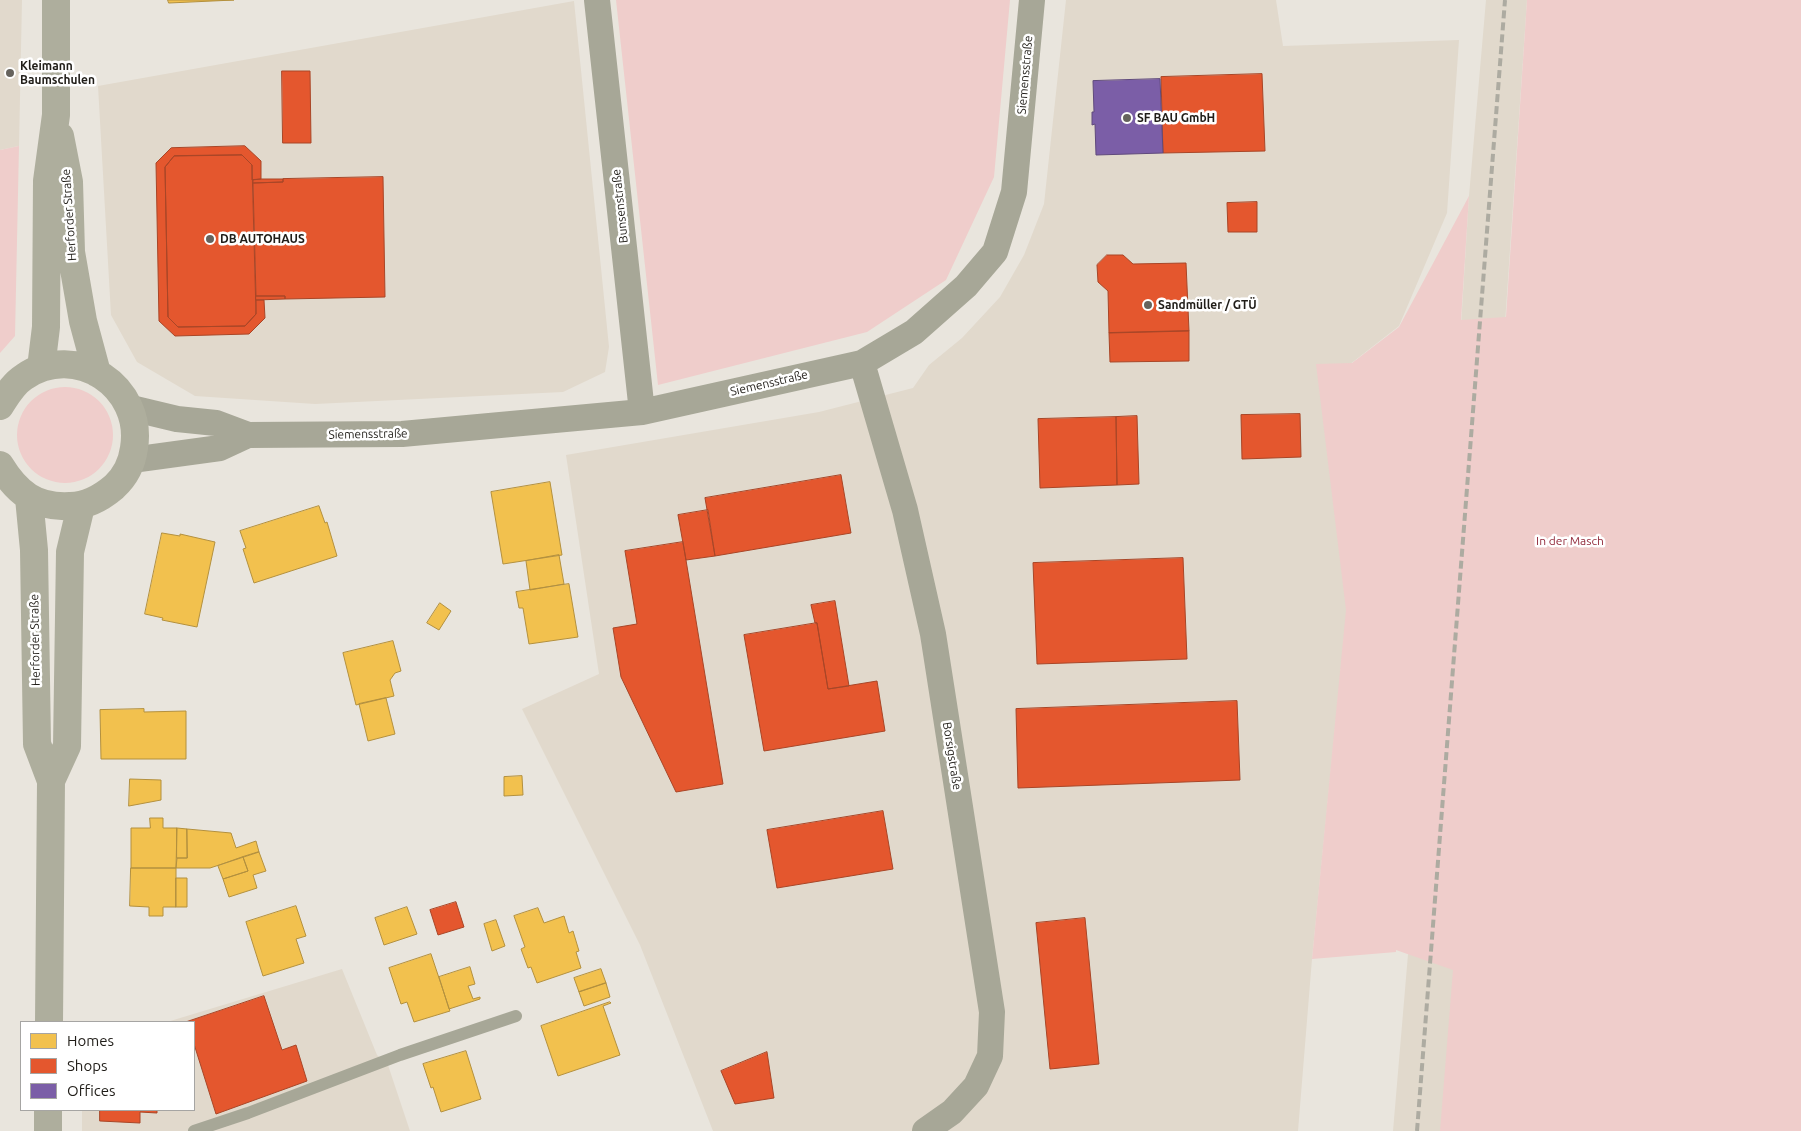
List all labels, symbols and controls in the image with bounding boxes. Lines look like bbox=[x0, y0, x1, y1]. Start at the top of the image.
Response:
street label: Siemensstraße bbox=[1014, 35, 1036, 115]
place label: Kleimann Baumschulen bbox=[20, 59, 95, 87]
marker: Kleimann Baumschulen bbox=[4, 67, 16, 79]
place label: SF BAU GmbH bbox=[1137, 111, 1215, 125]
marker: SF BAU GmbH bbox=[1121, 112, 1133, 124]
street label: Bunsenstraße bbox=[609, 168, 631, 244]
street label: Herforder Straße bbox=[59, 169, 79, 261]
place label: DB AUTOHAUS bbox=[220, 232, 305, 246]
marker: DB AUTOHAUS bbox=[204, 233, 216, 245]
place label: Sandmüller / GTÜ bbox=[1158, 298, 1257, 312]
marker: Sandmüller / GTÜ bbox=[1142, 299, 1154, 311]
street label: Siemensstraße bbox=[729, 367, 809, 399]
street label: Siemensstraße bbox=[328, 426, 408, 442]
park label: In der Masch bbox=[1536, 534, 1604, 548]
street label: Herforder Straße bbox=[27, 594, 43, 686]
street label: Borsigstraße bbox=[940, 721, 964, 791]
legend bbox=[20, 1021, 195, 1111]
text: Homes bbox=[67, 1032, 114, 1049]
text: Shops bbox=[67, 1057, 108, 1074]
text: Offices bbox=[67, 1082, 115, 1099]

